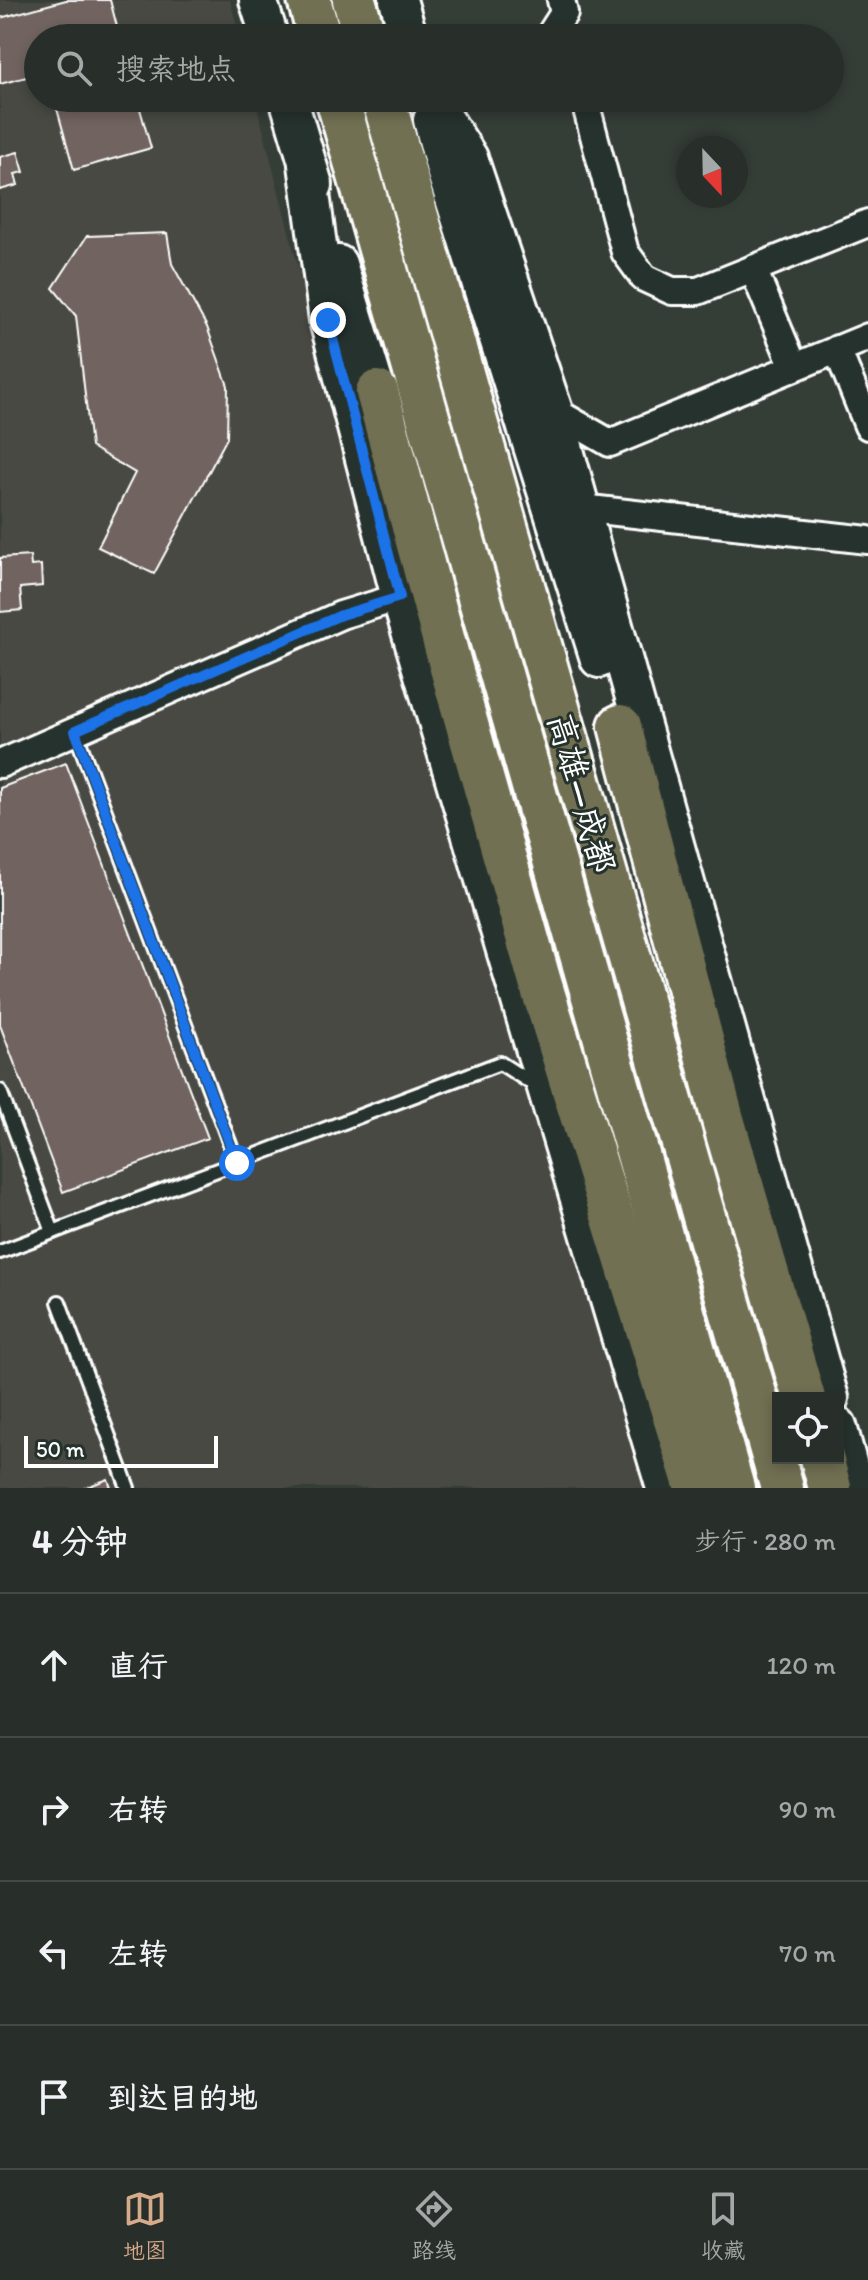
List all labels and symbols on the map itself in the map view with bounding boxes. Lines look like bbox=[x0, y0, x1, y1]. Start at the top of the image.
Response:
north arrow bbox=[676, 136, 748, 208]
route end bbox=[310, 302, 346, 338]
street label: 高雄—成都 bbox=[539, 708, 624, 878]
route start bbox=[219, 1145, 255, 1181]
scale bar bbox=[24, 1432, 218, 1468]

